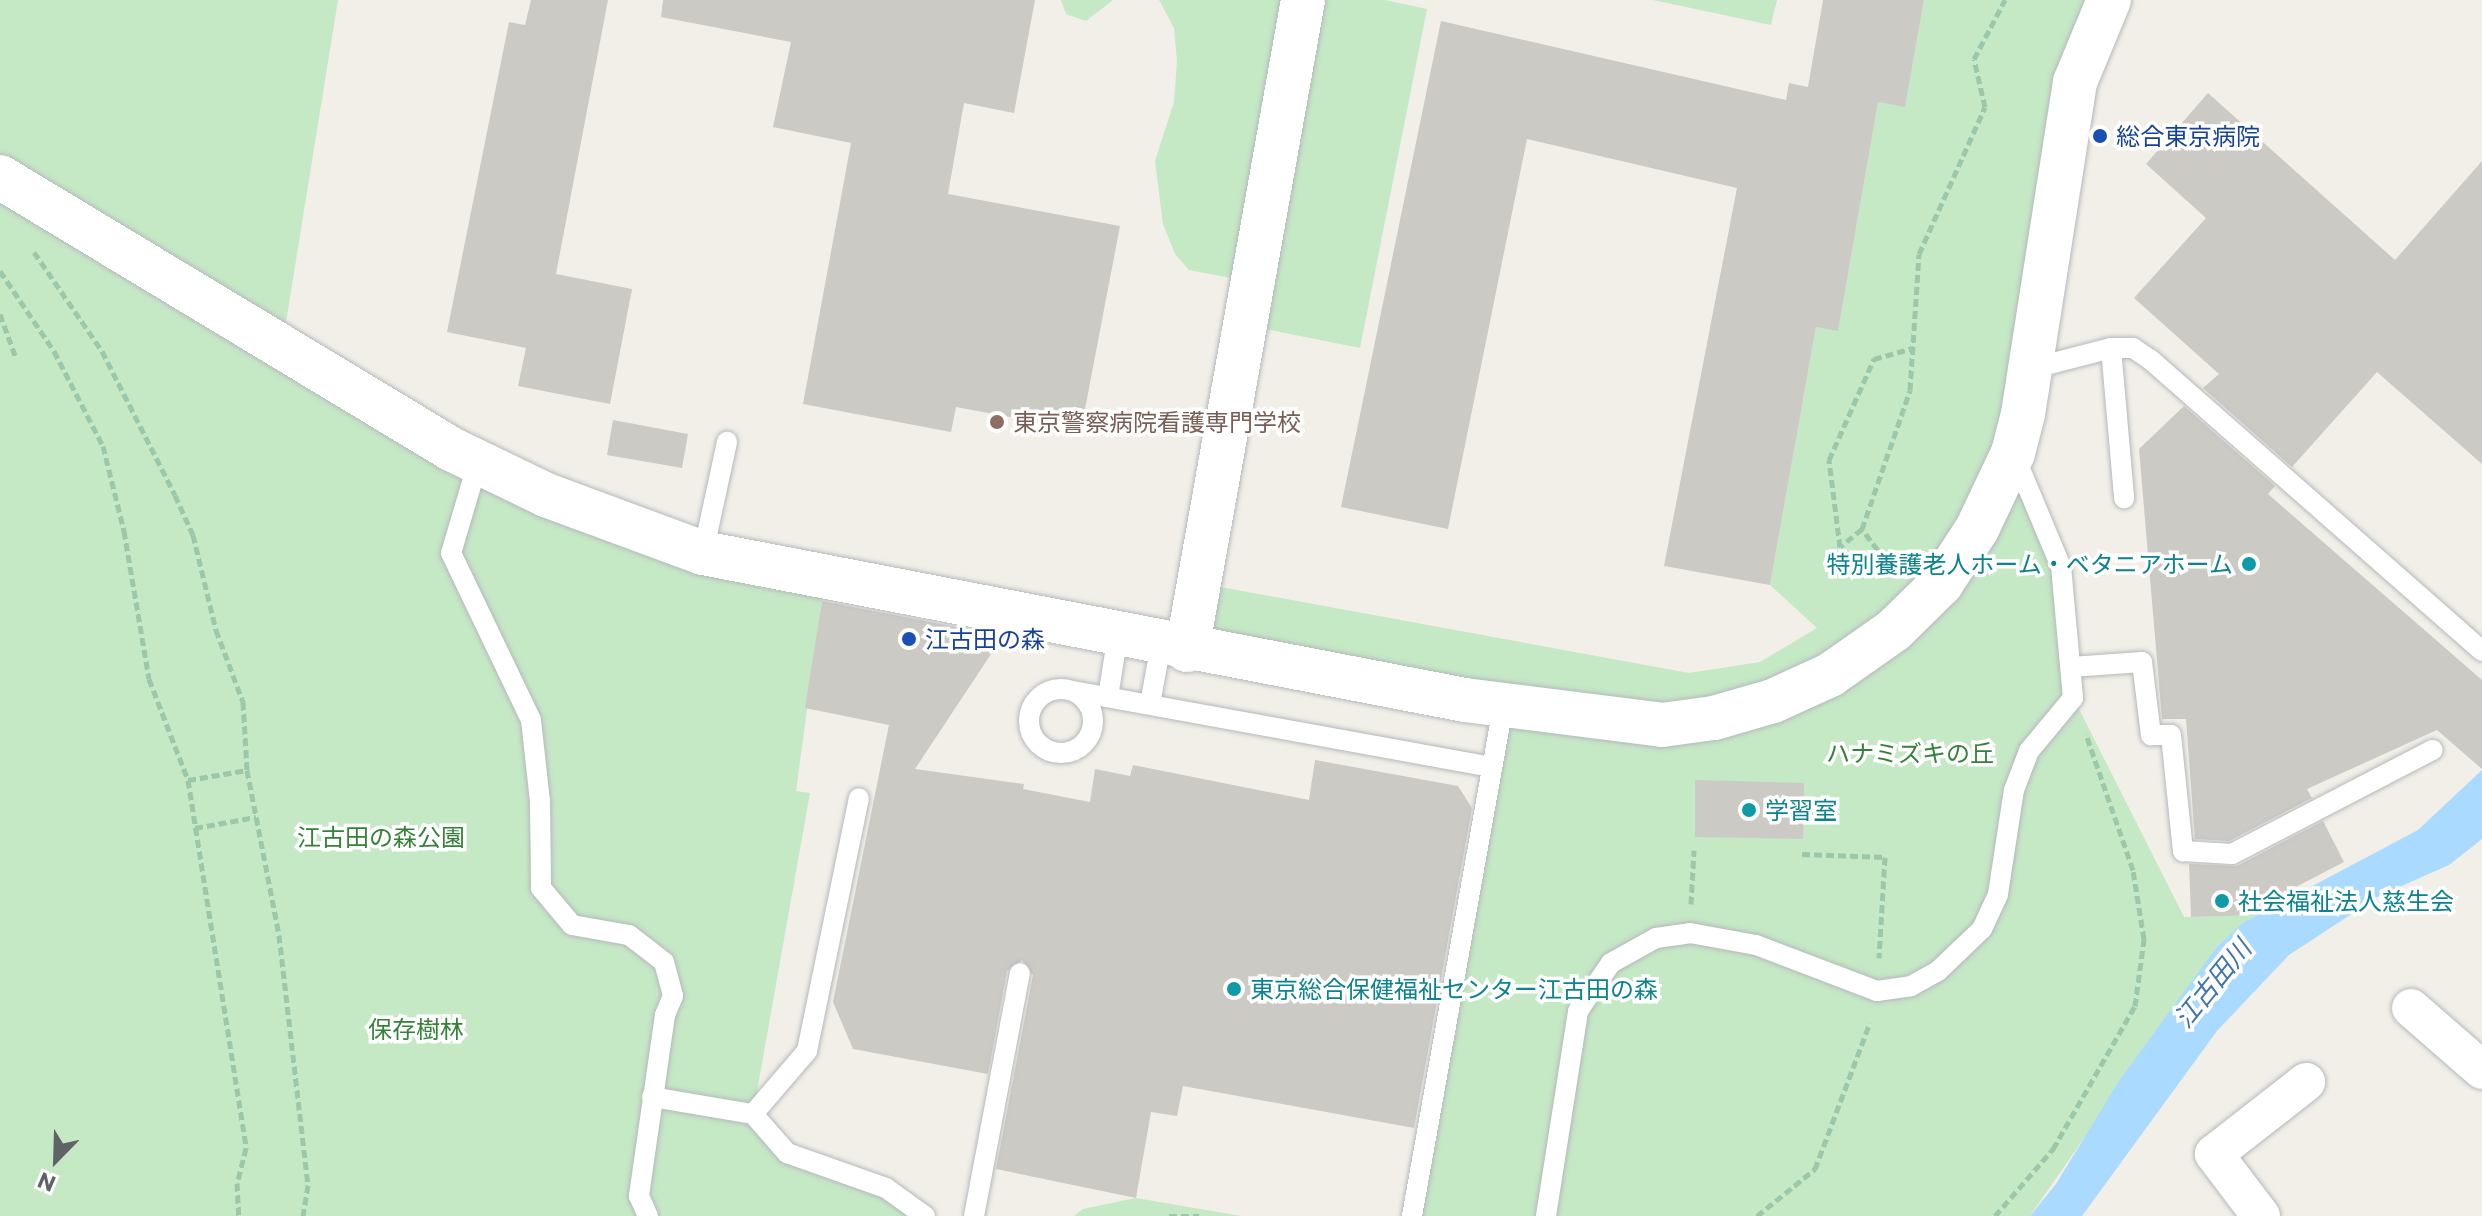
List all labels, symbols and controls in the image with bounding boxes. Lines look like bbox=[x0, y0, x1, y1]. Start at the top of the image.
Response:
place label: 総合東京病院 bbox=[2116, 122, 2260, 150]
marker: 総合東京病院 bbox=[2091, 127, 2109, 145]
place label: 東京警察病院看護専門学校 bbox=[1013, 408, 1301, 436]
marker: 東京警察病院看護専門学校 bbox=[988, 413, 1006, 431]
place label: 特別養護老人ホーム・ベタニアホーム bbox=[1825, 550, 2233, 578]
marker: 特別養護老人ホーム・ベタニアホーム bbox=[2240, 555, 2258, 573]
place label: 江古田の森 bbox=[925, 625, 1045, 653]
marker: 江古田の森 bbox=[900, 630, 918, 648]
park label: ハナミズキの丘 bbox=[1826, 739, 1994, 767]
place label: 学習室 bbox=[1765, 796, 1837, 824]
marker: 学習室 bbox=[1740, 801, 1758, 819]
park label: 江古田の森公園 bbox=[297, 823, 465, 851]
place label: 社会福祉法人慈生会 bbox=[2238, 887, 2454, 915]
marker: 社会福祉法人慈生会 bbox=[2213, 892, 2231, 910]
water label: 江古田川 bbox=[2167, 933, 2257, 1033]
place label: 東京総合保健福祉センター江古田の森 bbox=[1250, 975, 1658, 1003]
marker: 東京総合保健福祉センター江古田の森 bbox=[1225, 980, 1243, 998]
park label: 保存樹林 bbox=[368, 1015, 464, 1043]
north arrow bbox=[16, 1120, 96, 1200]
text: N bbox=[34, 1167, 59, 1198]

